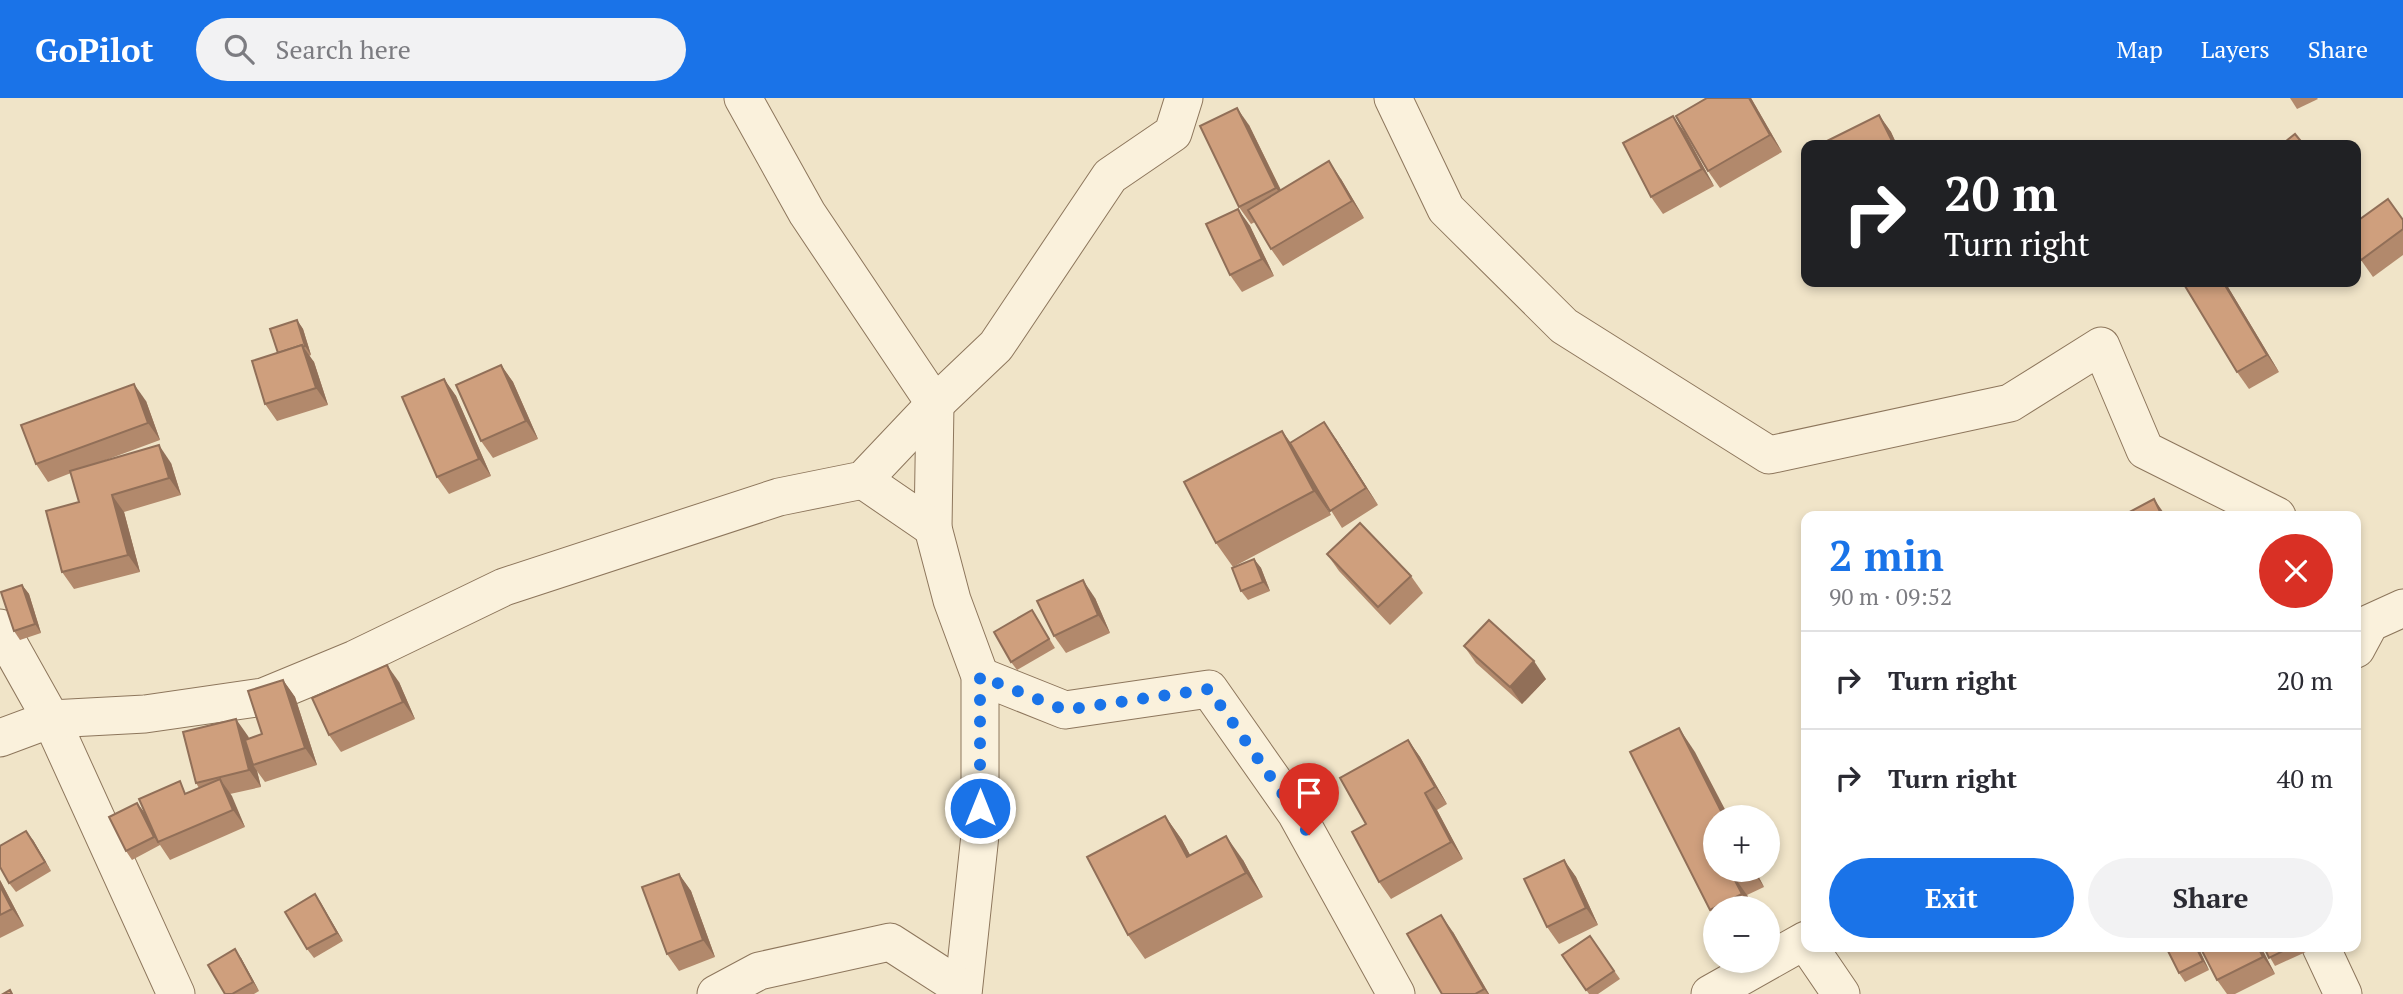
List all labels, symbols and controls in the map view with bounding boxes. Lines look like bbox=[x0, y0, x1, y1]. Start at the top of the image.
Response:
search box bbox=[196, 18, 686, 81]
text: GoPilot bbox=[35, 28, 154, 71]
icon: search bbox=[220, 30, 258, 68]
text: Search here bbox=[276, 32, 411, 66]
text: Map bbox=[2116, 33, 2163, 65]
text: Layers bbox=[2201, 33, 2270, 65]
text: Share bbox=[2308, 33, 2368, 65]
text: 20 m bbox=[1944, 160, 2058, 225]
icon: right bbox=[1829, 168, 1920, 259]
text: Turn right bbox=[1944, 223, 2090, 265]
text: 2 min bbox=[1829, 527, 1944, 583]
button: close bbox=[2259, 534, 2333, 608]
text: 90 m · 09:52 bbox=[1829, 581, 1952, 612]
icon: right bbox=[1829, 661, 1867, 699]
text: Turn right bbox=[1888, 663, 2017, 697]
text: 20 m bbox=[2277, 663, 2333, 697]
icon: right bbox=[1829, 759, 1867, 797]
text: Turn right bbox=[1888, 761, 2017, 795]
text: 40 m bbox=[2277, 761, 2333, 795]
pin bbox=[1279, 763, 1339, 835]
position arrow bbox=[943, 771, 1017, 845]
icon: arrive bbox=[1290, 774, 1328, 812]
map controls bbox=[1703, 805, 1780, 973]
button: + bbox=[1703, 805, 1780, 882]
button: Exit bbox=[1829, 858, 2074, 938]
button: Share bbox=[2088, 858, 2333, 938]
button: − bbox=[1703, 896, 1780, 973]

